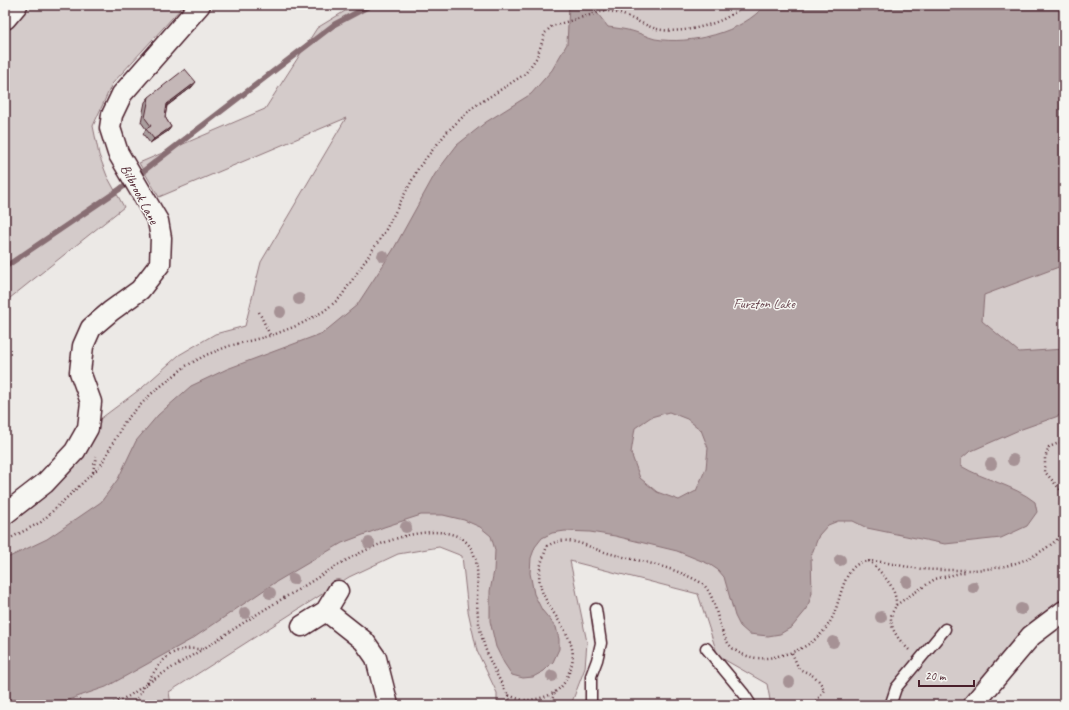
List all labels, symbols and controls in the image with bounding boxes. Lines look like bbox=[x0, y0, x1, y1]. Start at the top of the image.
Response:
street label: Bilbrook Lane bbox=[117, 162, 163, 228]
park label: Furzton Lake bbox=[733, 295, 796, 312]
scale bar bbox=[919, 662, 974, 688]
text: 20 m bbox=[925, 668, 947, 684]

